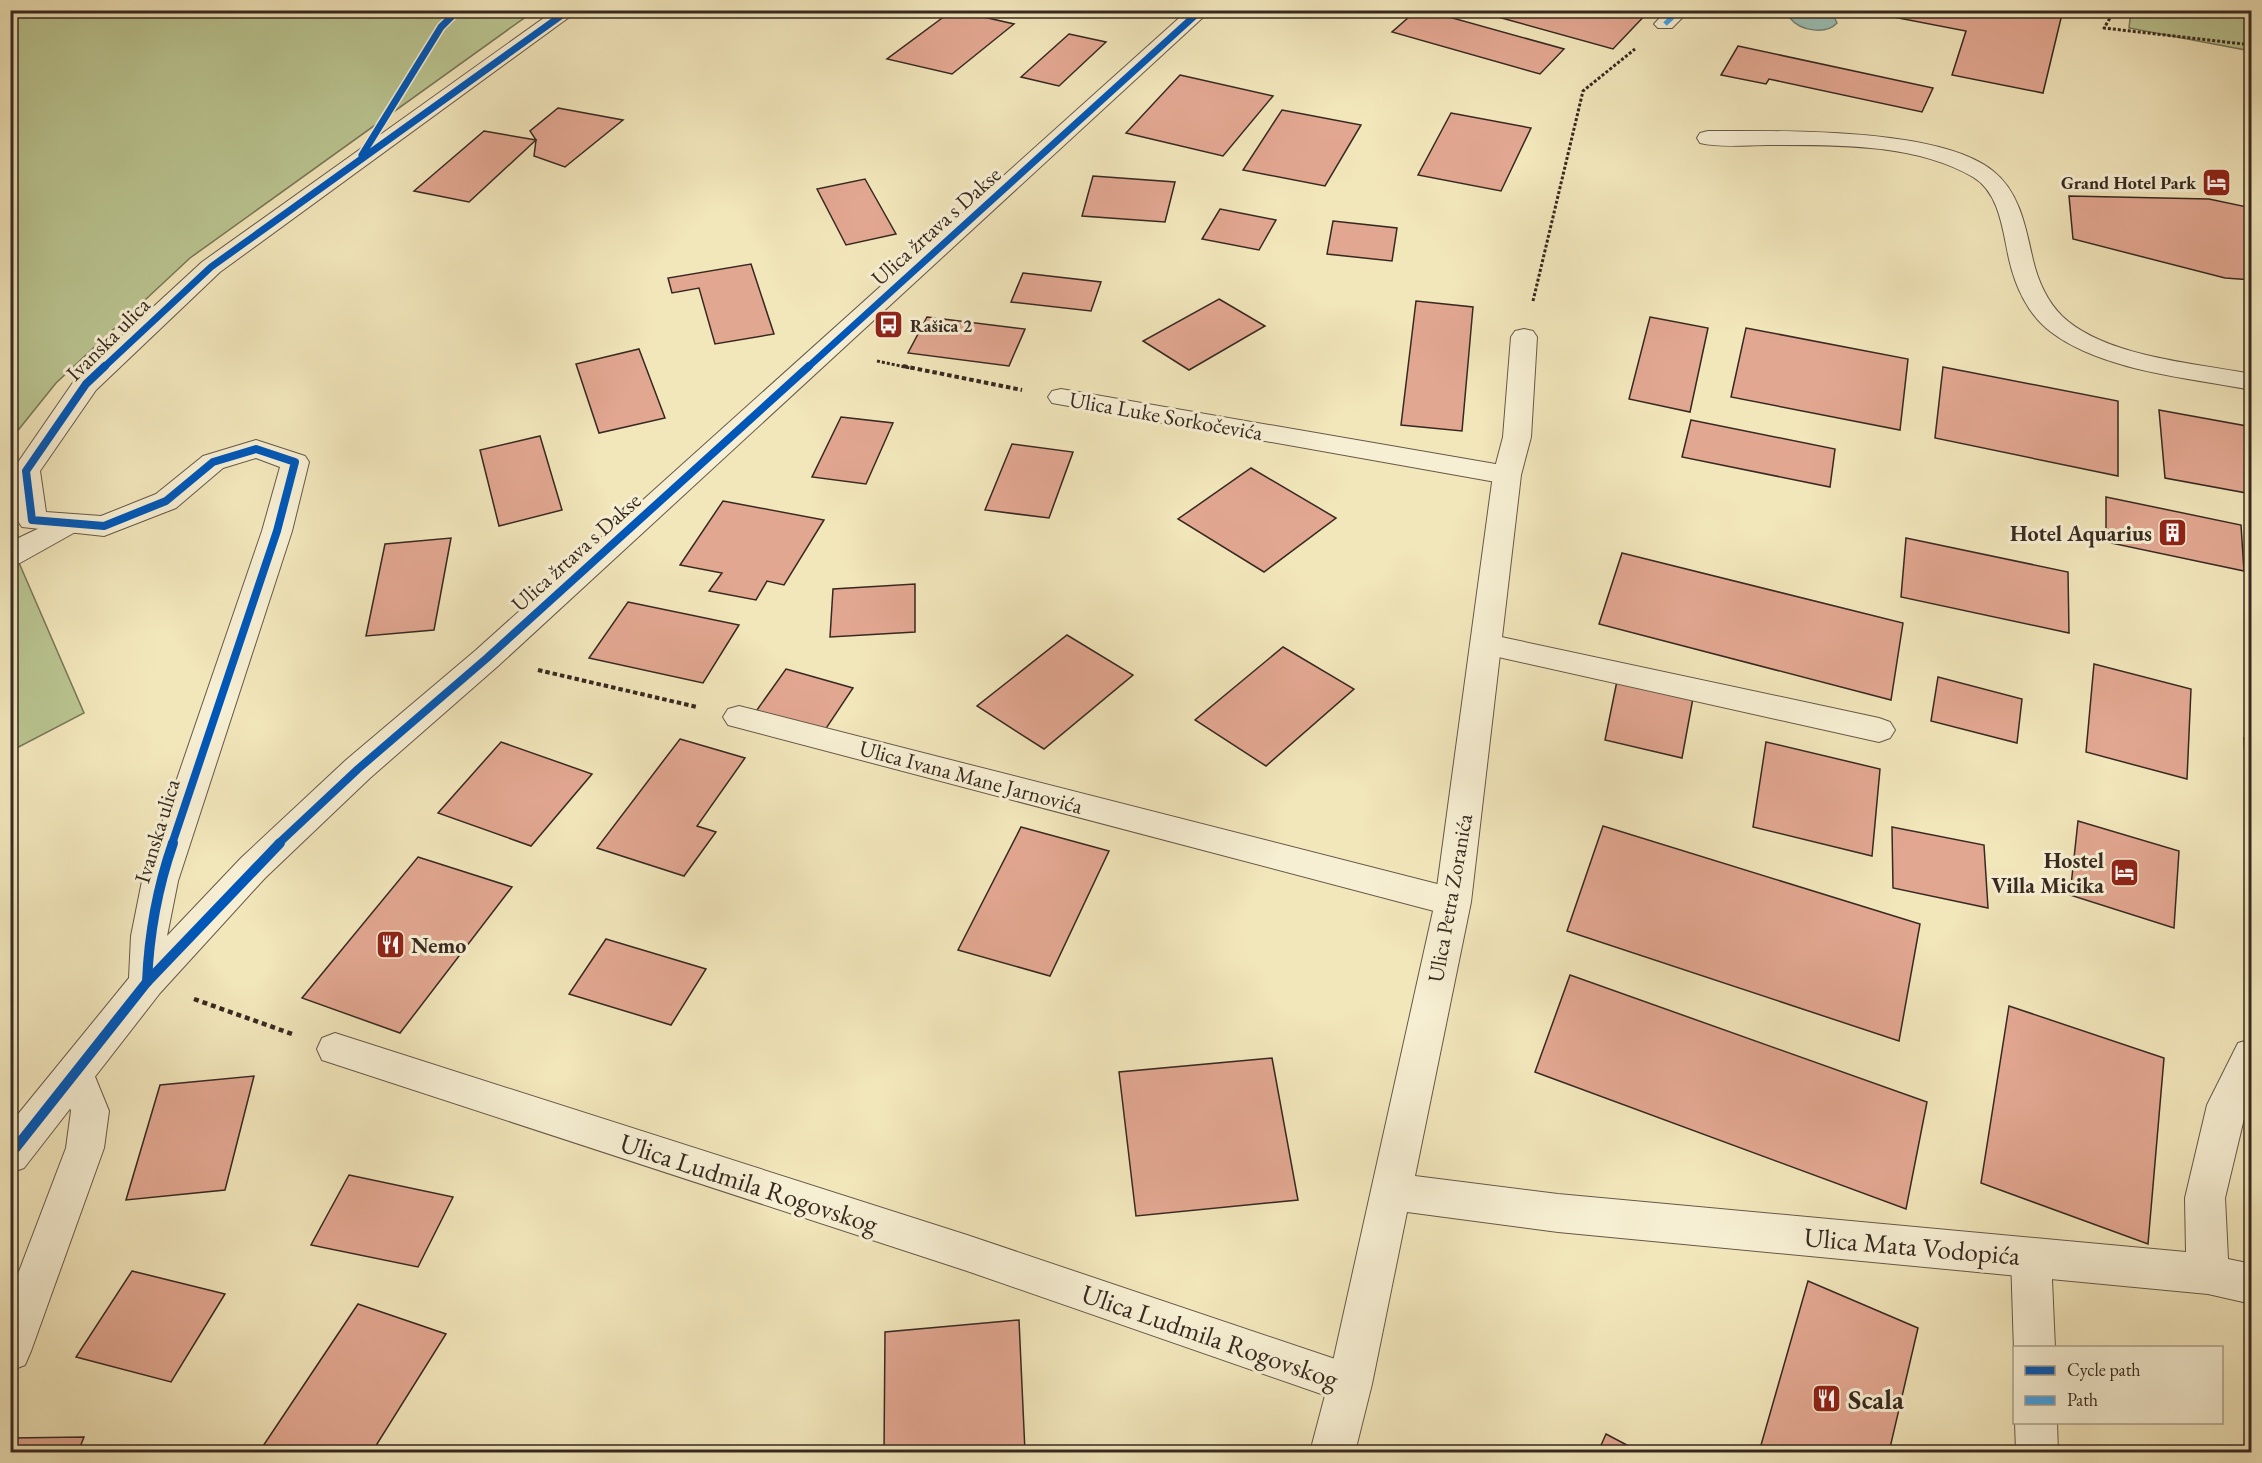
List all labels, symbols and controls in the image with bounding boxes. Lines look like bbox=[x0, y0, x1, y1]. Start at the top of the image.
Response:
street label: Ulica žrtava s Dakse bbox=[865, 160, 1007, 292]
hotel icon: Grand Hotel Park bbox=[2201, 166, 2233, 198]
place label: Grand Hotel Park bbox=[2061, 171, 2197, 194]
street label: Ivanska ulica bbox=[60, 291, 156, 387]
bus stop icon: Rašica 2 bbox=[873, 309, 905, 341]
place label: Rašica 2 bbox=[910, 314, 973, 337]
street label: Ulica Luke Sorkočevića bbox=[1067, 385, 1265, 447]
street label: Ulica žrtava s Dakse bbox=[505, 486, 647, 618]
building icon: Hotel Aquarius bbox=[2157, 517, 2189, 549]
place label: Hotel Aquarius bbox=[2010, 519, 2152, 548]
street label: Ulica Ivana Mane Jarnovića bbox=[856, 733, 1086, 821]
street label: Ivanska ulica bbox=[127, 775, 187, 887]
street label: Ulica Petra Zoranića bbox=[1421, 811, 1479, 984]
place label: Hostel Villa Micika bbox=[1991, 846, 2104, 900]
hotel icon: Hostel Villa Micika bbox=[2109, 857, 2141, 889]
restaurant icon: Nemo bbox=[374, 929, 406, 961]
place label: Nemo bbox=[411, 931, 466, 960]
street label: Ulica Ludmila Rogovskog bbox=[616, 1125, 883, 1241]
street label: Ulica Mata Vodopića bbox=[1802, 1219, 2022, 1273]
street label: Ulica Ludmila Rogovskog bbox=[1077, 1276, 1343, 1396]
legend bbox=[2013, 1346, 2223, 1424]
text: Cycle path bbox=[2067, 1358, 2141, 1381]
place label: Scala bbox=[1848, 1382, 1904, 1417]
restaurant icon: Scala bbox=[1811, 1383, 1843, 1415]
text: Path bbox=[2067, 1388, 2098, 1411]

